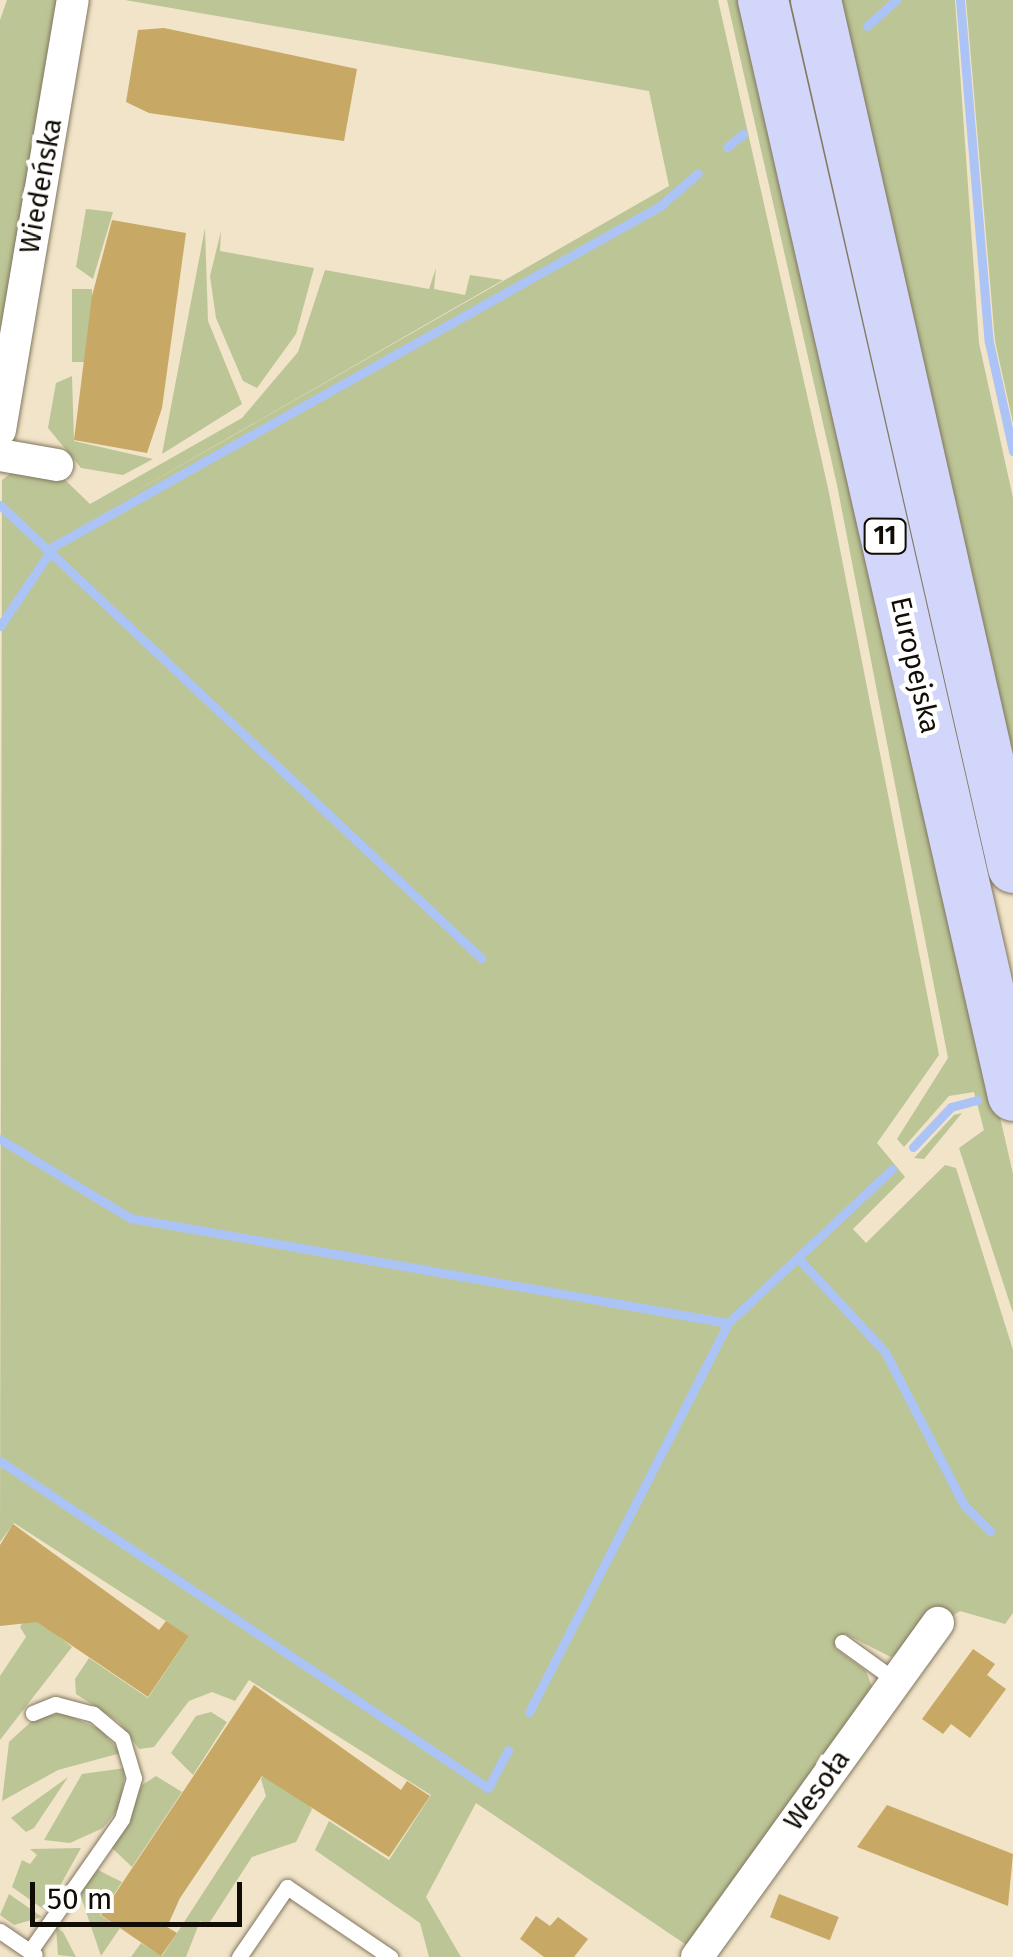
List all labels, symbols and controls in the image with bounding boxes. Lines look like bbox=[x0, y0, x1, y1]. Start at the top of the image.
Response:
street label: Wiedeńska bbox=[13, 116, 69, 256]
road number: 11 bbox=[862, 516, 908, 556]
street label: Europejska bbox=[883, 593, 947, 737]
street label: Wesoła bbox=[777, 1743, 857, 1837]
scale bar bbox=[35, 1862, 248, 1924]
text: 50 m bbox=[47, 1881, 112, 1917]

